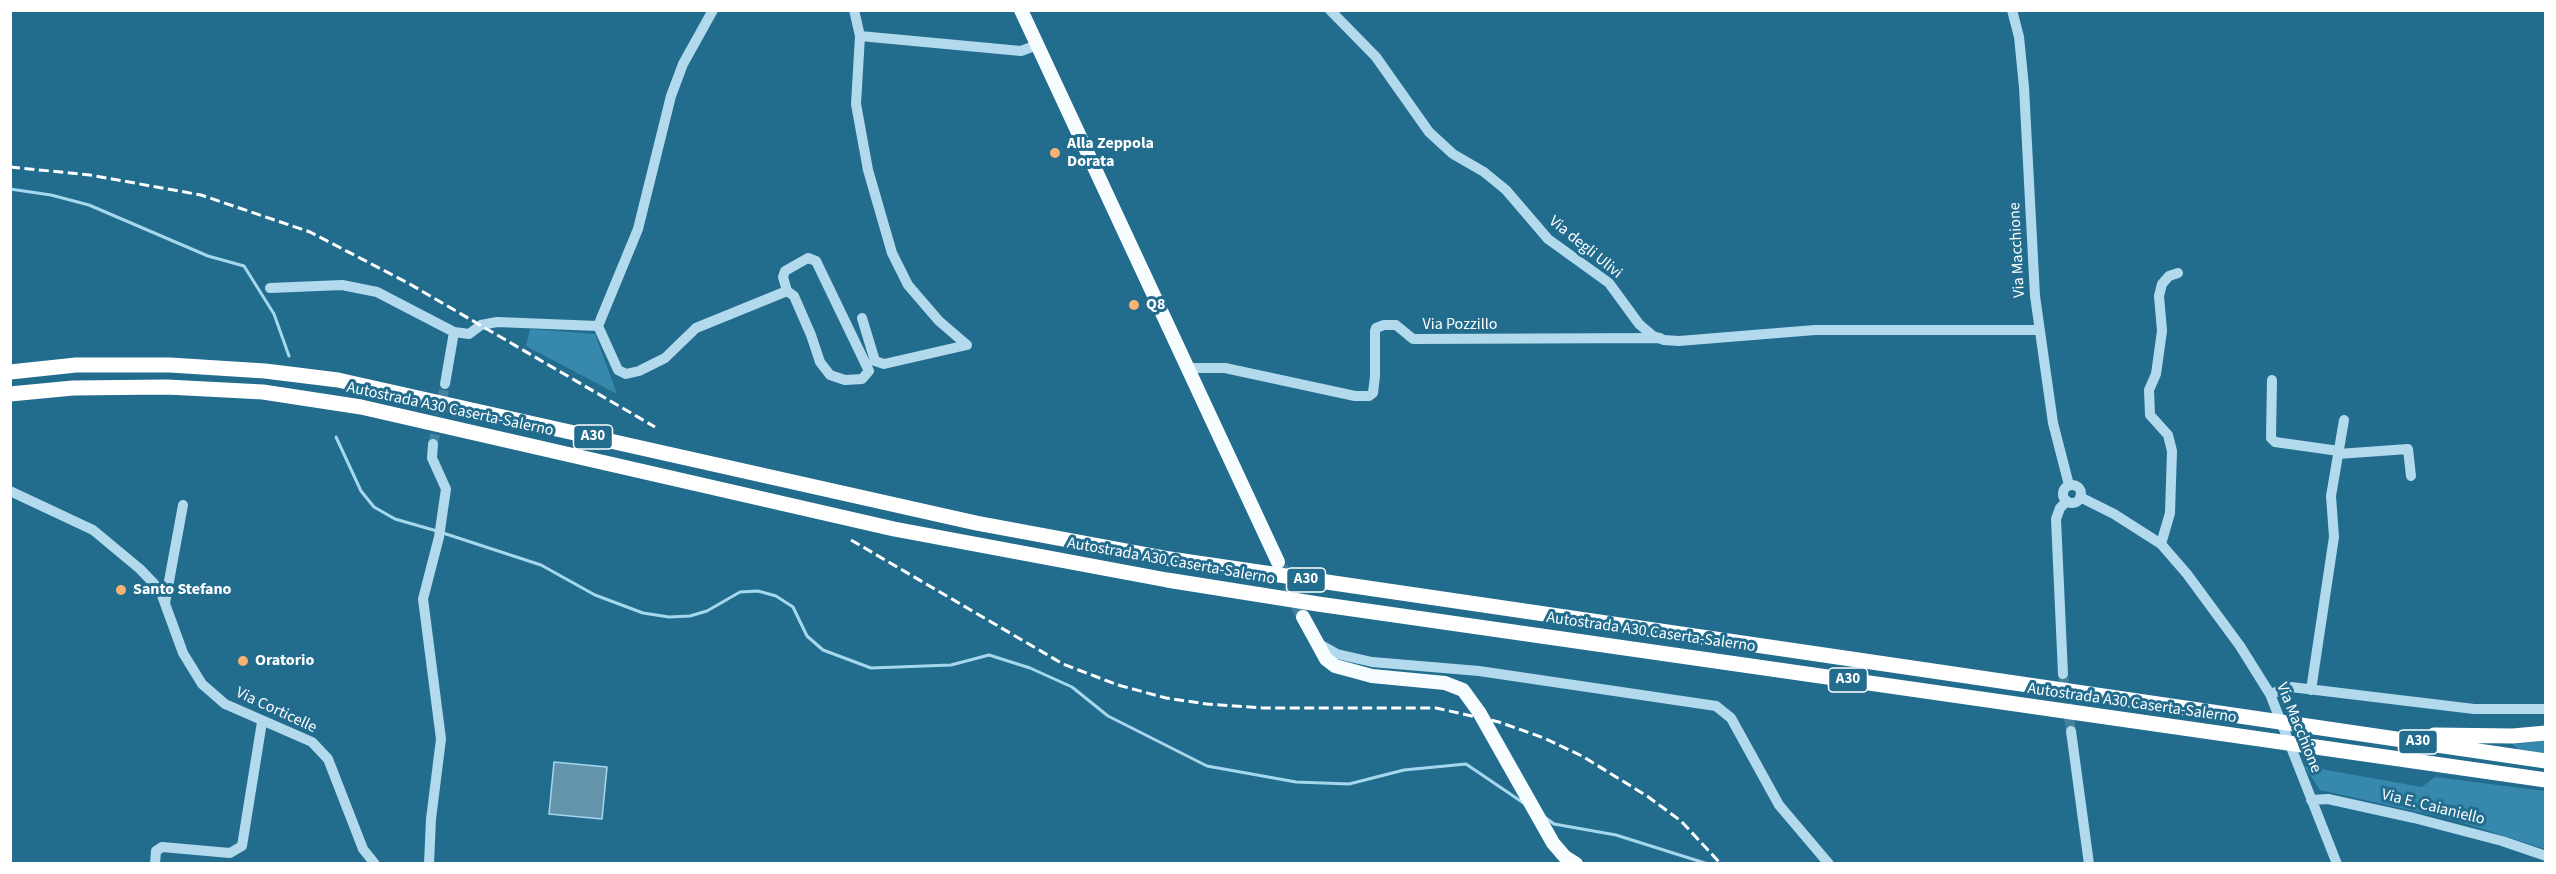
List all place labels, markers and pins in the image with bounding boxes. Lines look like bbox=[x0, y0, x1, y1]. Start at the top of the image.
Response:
place label: Alla Zeppola Dorata bbox=[1067, 134, 1154, 172]
marker: Alla Zeppola Dorata bbox=[1048, 146, 1062, 160]
place label: Q8 bbox=[1146, 295, 1165, 315]
marker: Q8 bbox=[1127, 298, 1141, 312]
place label: Santo Stefano bbox=[133, 580, 231, 600]
marker: Santo Stefano bbox=[114, 583, 128, 597]
place label: Oratorio bbox=[255, 651, 314, 671]
marker: Oratorio bbox=[236, 654, 250, 668]

